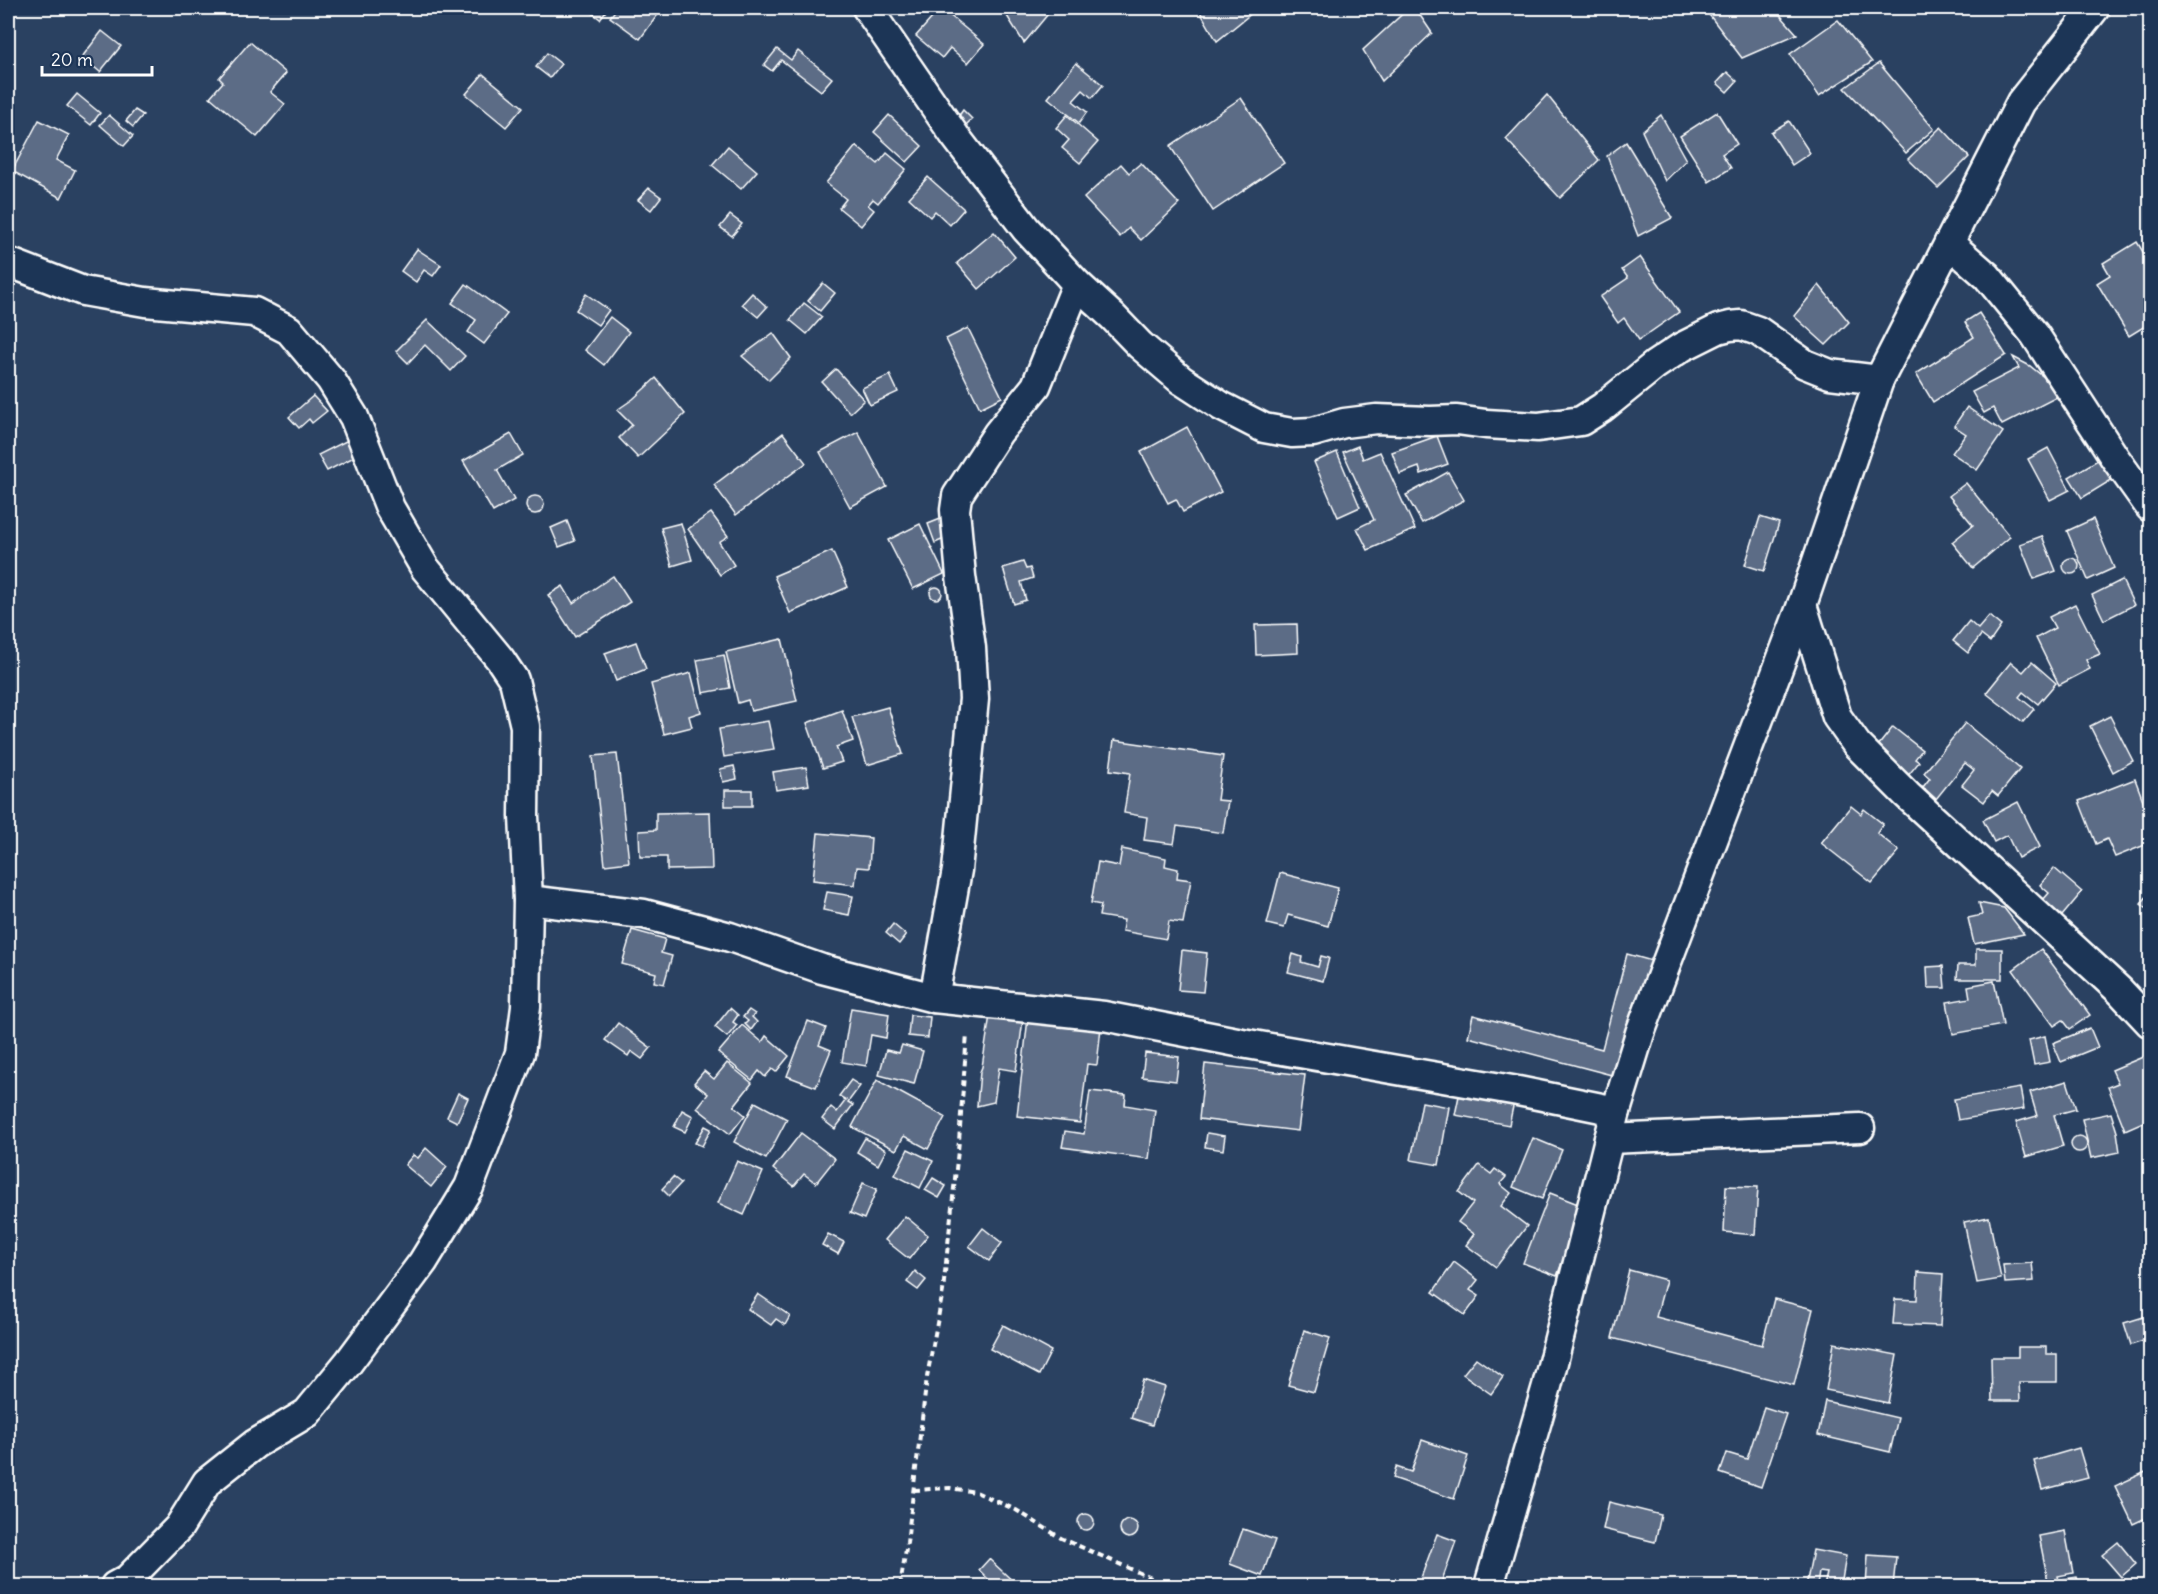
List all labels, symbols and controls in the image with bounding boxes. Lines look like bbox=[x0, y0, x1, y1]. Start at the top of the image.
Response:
scale bar bbox=[42, 39, 152, 77]
text: 20 m bbox=[51, 48, 93, 71]

